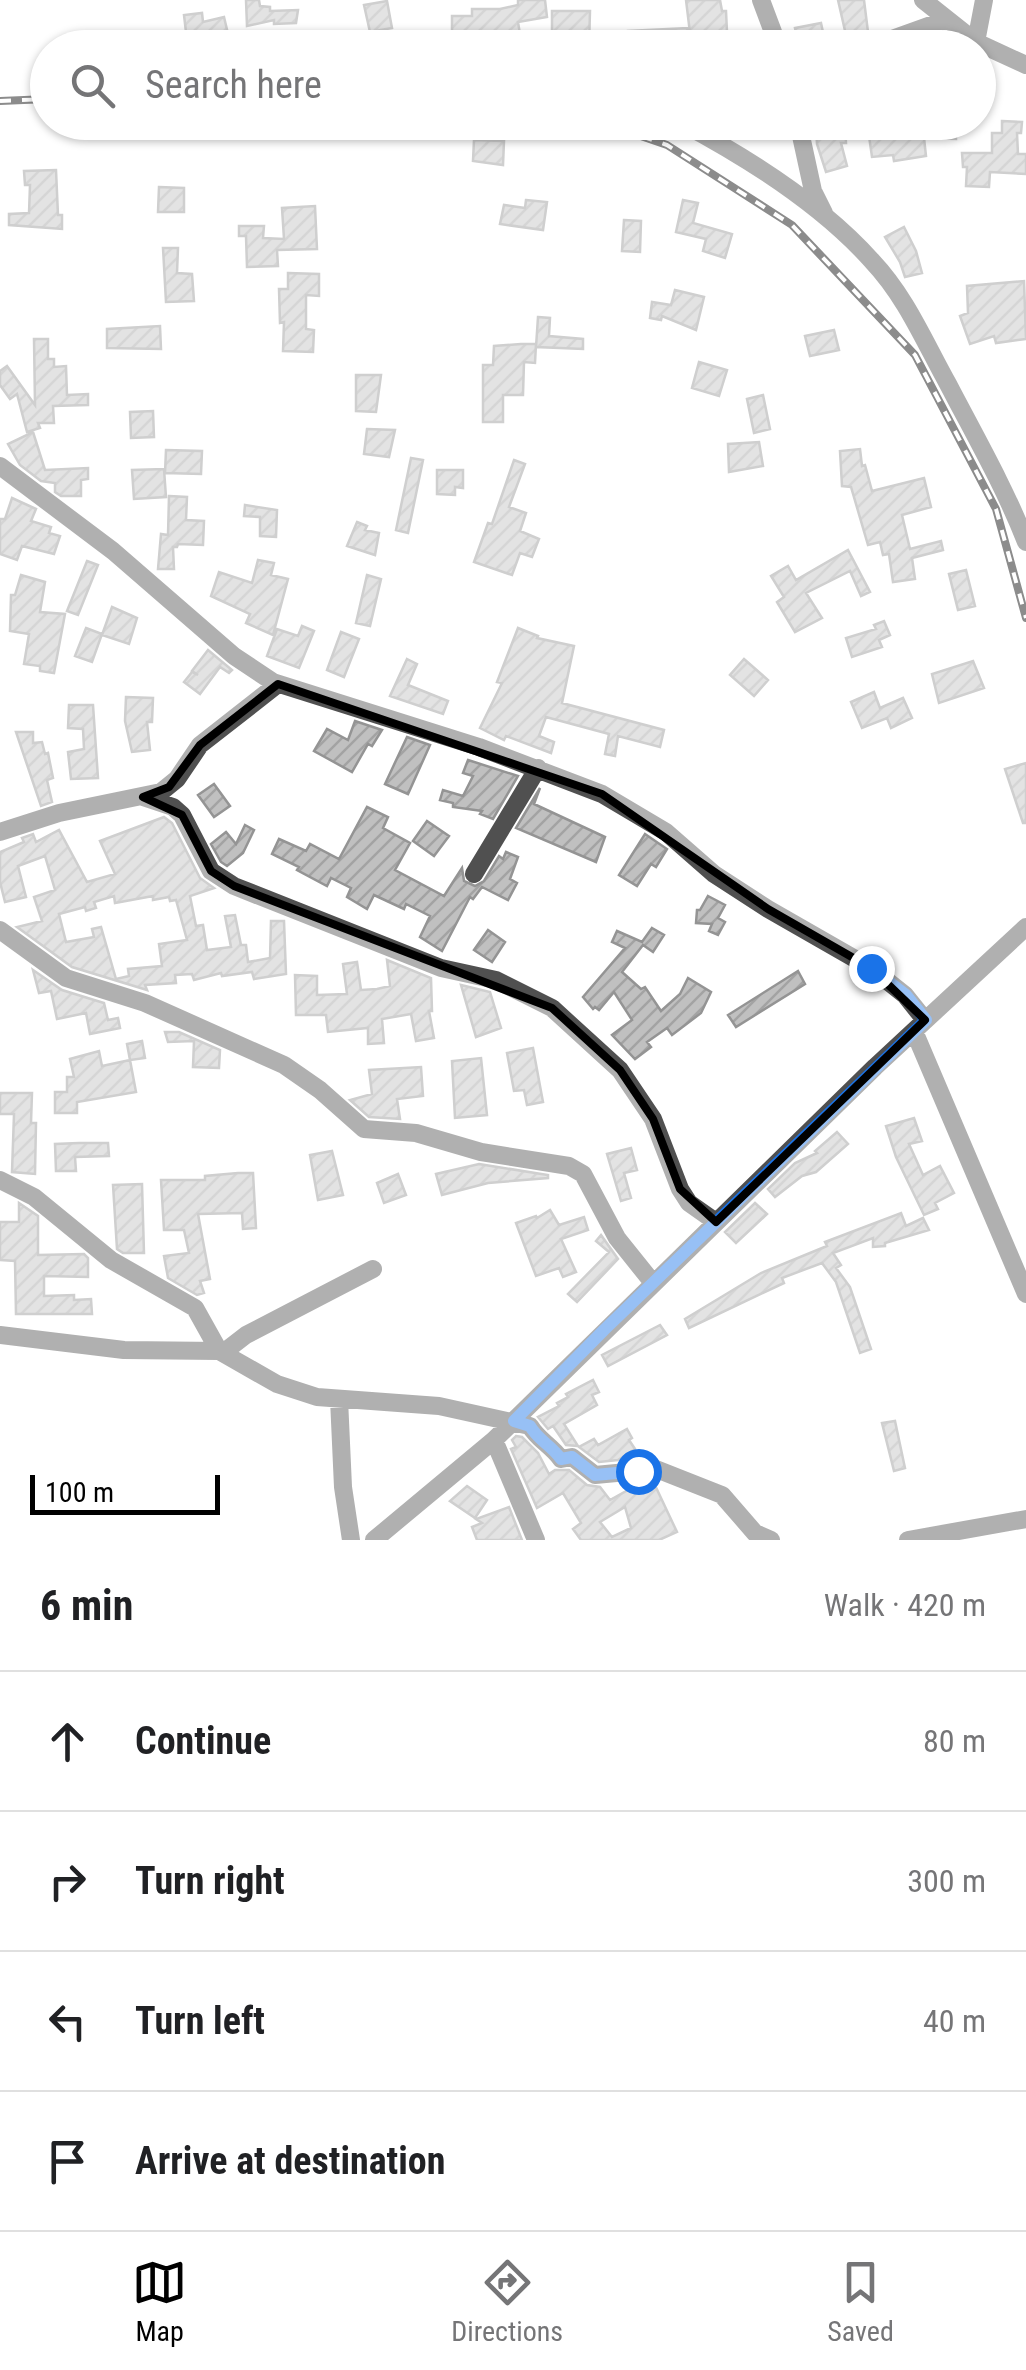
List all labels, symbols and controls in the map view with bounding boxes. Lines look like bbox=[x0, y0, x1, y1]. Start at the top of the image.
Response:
search box bbox=[30, 30, 996, 140]
icon: search bbox=[65, 58, 120, 113]
text: Search here bbox=[145, 63, 322, 107]
route end bbox=[849, 946, 895, 992]
route start bbox=[616, 1449, 662, 1495]
scale bar bbox=[30, 1470, 220, 1514]
text: 100 m bbox=[45, 1476, 114, 1509]
text: 6 min bbox=[40, 1581, 133, 1630]
text: Walk · 420 m bbox=[824, 1586, 986, 1624]
icon: ahead bbox=[40, 1714, 95, 1769]
text: Continue bbox=[135, 1719, 271, 1763]
text: 80 m bbox=[923, 1722, 986, 1760]
icon: right bbox=[40, 1854, 95, 1909]
text: Turn right bbox=[135, 1859, 285, 1903]
text: 300 m bbox=[907, 1862, 986, 1900]
icon: left bbox=[40, 1994, 95, 2049]
text: Turn left bbox=[135, 1999, 265, 2043]
text: 40 m bbox=[923, 2002, 986, 2040]
icon: arrive bbox=[40, 2134, 95, 2189]
text: Arrive at destination bbox=[135, 2139, 445, 2183]
tab: Map bbox=[132, 2255, 187, 2348]
tab: Directions bbox=[451, 2255, 563, 2348]
tab: Saved bbox=[827, 2255, 894, 2348]

